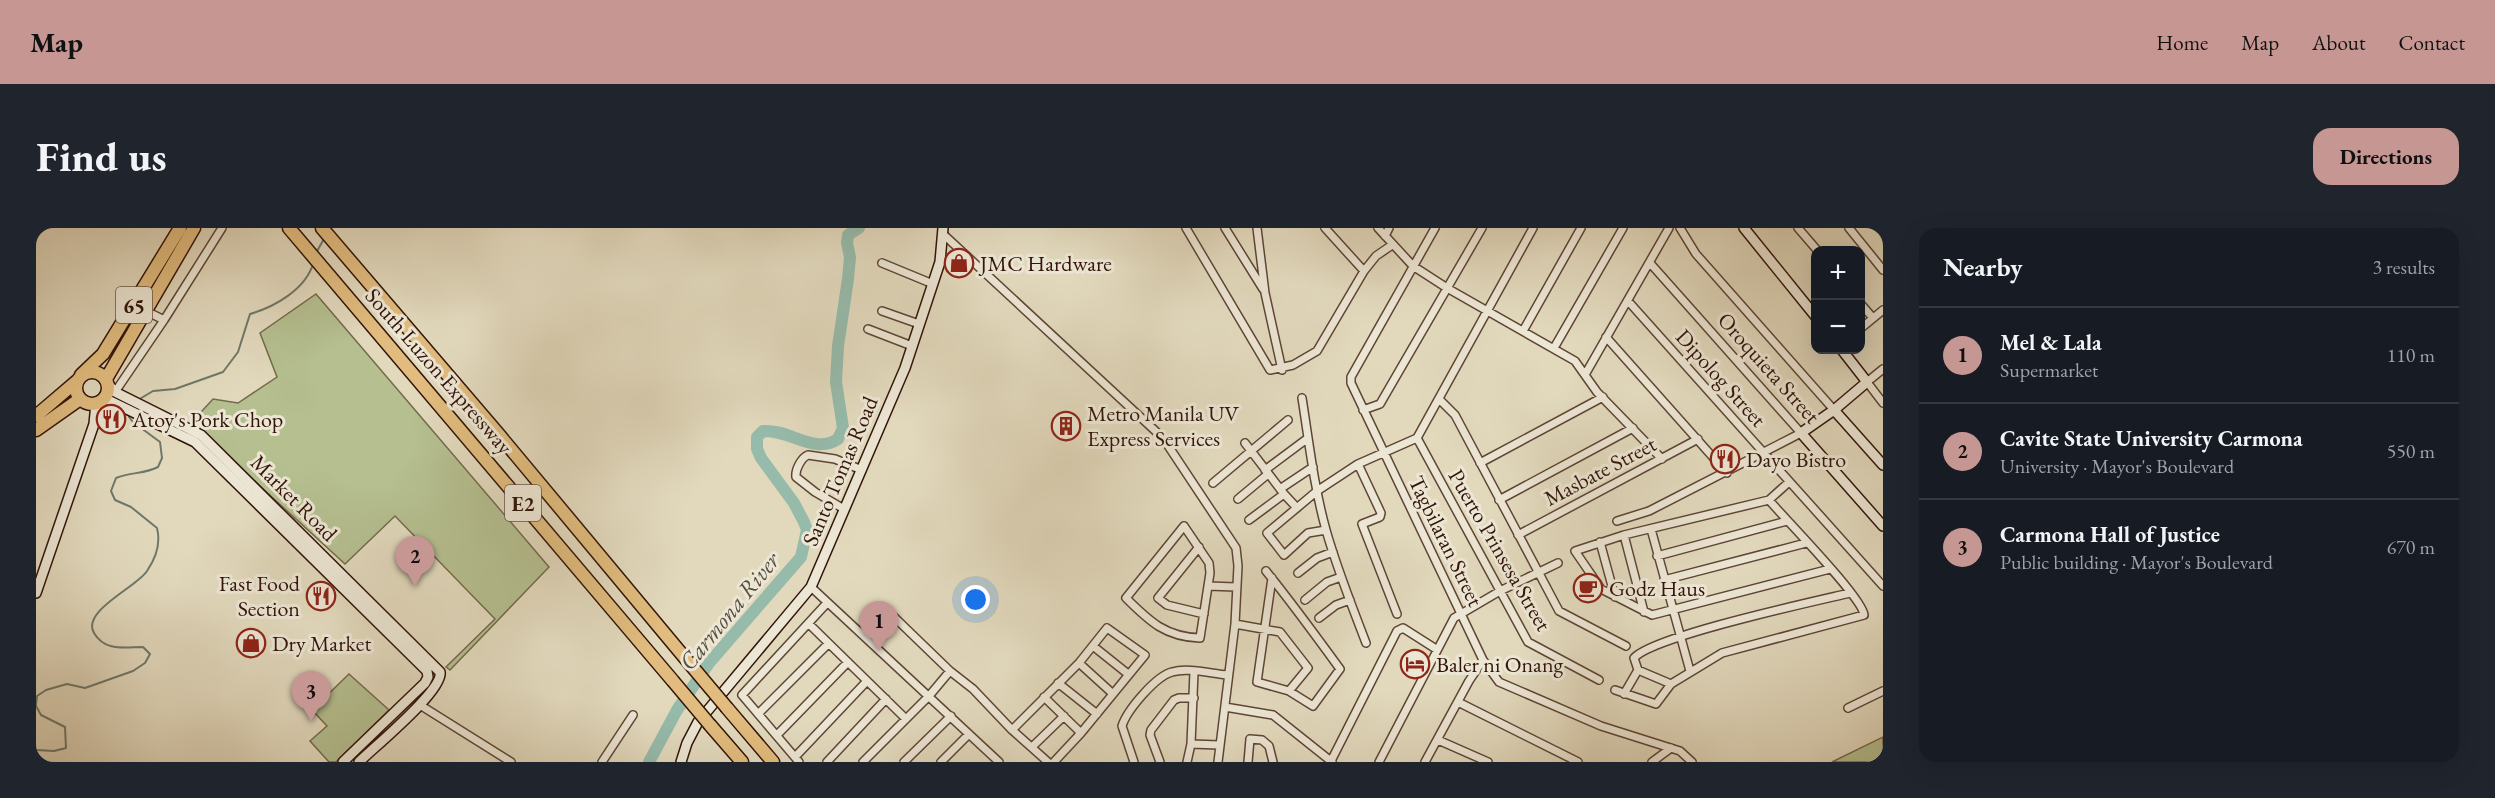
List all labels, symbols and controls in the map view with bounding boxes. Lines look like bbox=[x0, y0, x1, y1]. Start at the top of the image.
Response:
text: Map bbox=[30, 24, 83, 60]
text: Home bbox=[2156, 29, 2208, 56]
text: Map bbox=[2241, 29, 2279, 56]
text: About bbox=[2312, 29, 2365, 56]
text: Contact bbox=[2398, 29, 2465, 56]
button: Directions bbox=[2313, 128, 2459, 185]
text: Find us bbox=[36, 129, 167, 184]
map controls bbox=[1811, 246, 1865, 354]
button: + bbox=[1811, 246, 1865, 300]
shop icon: JMC Hardware bbox=[943, 247, 975, 279]
place label: JMC Hardware bbox=[978, 249, 1112, 278]
text: Nearby bbox=[1943, 250, 2023, 284]
text: 3 results bbox=[2372, 254, 2435, 280]
street label: South Luzon Expressway bbox=[359, 282, 520, 461]
road number: 65 bbox=[116, 287, 152, 323]
button: − bbox=[1811, 300, 1865, 354]
street label: Oroquieta Street bbox=[1711, 306, 1827, 430]
street label: Dipolog Street bbox=[1669, 323, 1773, 433]
text: Mel & Lala bbox=[2000, 328, 2102, 357]
text: 1 bbox=[1957, 342, 1968, 368]
text: 110 m bbox=[2387, 342, 2435, 368]
text: Supermarket bbox=[2000, 357, 2098, 383]
street label: Santo Tomas Road bbox=[795, 391, 885, 550]
place label: Metro Manila UV Express Services bbox=[1087, 399, 1239, 453]
restaurant icon: Atoy's Pork Chop bbox=[95, 403, 127, 435]
place label: Atoy's Pork Chop bbox=[131, 405, 283, 434]
building icon: Metro Manila UV Express Services bbox=[1050, 410, 1082, 442]
text: Cavite State University Carmona bbox=[2000, 424, 2303, 453]
street label: Masbate Street bbox=[1539, 429, 1661, 513]
text: 2 bbox=[1957, 438, 1968, 464]
text: 550 m bbox=[2387, 438, 2435, 464]
restaurant icon: Dayo Bistro bbox=[1709, 443, 1741, 475]
place label: Dayo Bistro bbox=[1746, 445, 1846, 474]
street label: Market Road bbox=[244, 448, 344, 548]
text: University · Mayor's Boulevard bbox=[2000, 453, 2234, 479]
street label: Puerto Prinsesa Street bbox=[1442, 464, 1558, 636]
street label: Tagbilaran Street bbox=[1402, 471, 1490, 611]
road number: E2 bbox=[505, 485, 541, 521]
text: Carmona Hall of Justice bbox=[2000, 520, 2220, 549]
text: 3 bbox=[1957, 534, 1968, 560]
text: 670 m bbox=[2387, 534, 2435, 560]
pin: 2 bbox=[396, 536, 434, 586]
water label: Carmona River bbox=[672, 544, 787, 677]
text: Public building · Mayor's Boulevard bbox=[2000, 549, 2273, 575]
place label: Fast Food Section bbox=[219, 569, 301, 623]
cafe icon: Godz Haus bbox=[1572, 572, 1604, 604]
place label: Godz Haus bbox=[1609, 574, 1705, 603]
restaurant icon: Fast Food Section bbox=[305, 580, 337, 612]
your location bbox=[961, 585, 990, 614]
pin: 1 bbox=[860, 602, 898, 651]
shop icon: Dry Market bbox=[235, 627, 267, 659]
place label: Dry Market bbox=[272, 629, 371, 658]
hotel icon: Baler ni Onang bbox=[1399, 648, 1431, 680]
place label: Baler ni Onang bbox=[1436, 650, 1564, 679]
pin: 3 bbox=[292, 672, 330, 721]

